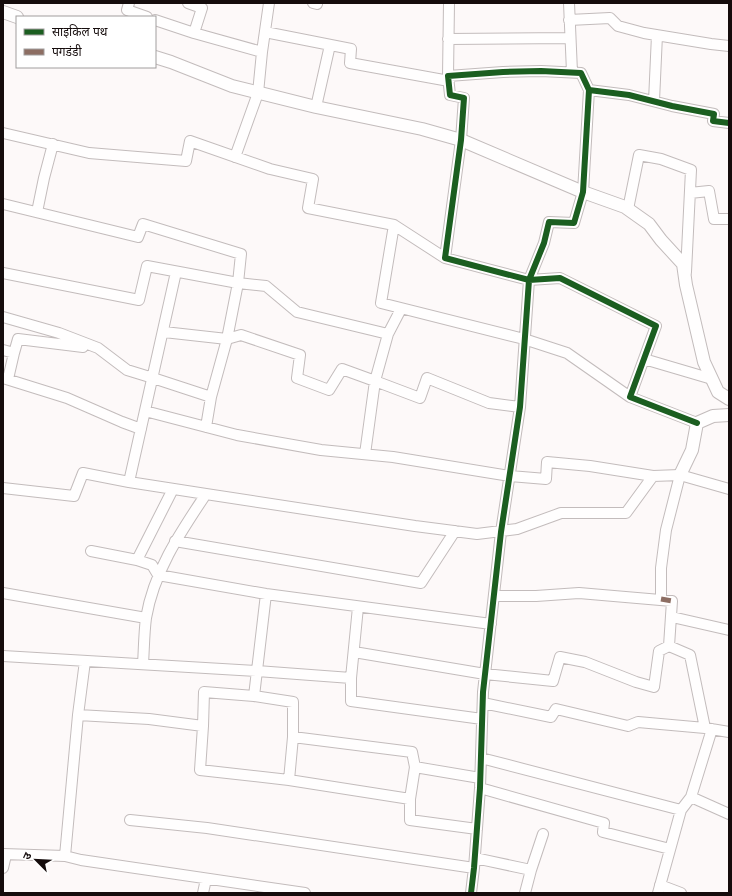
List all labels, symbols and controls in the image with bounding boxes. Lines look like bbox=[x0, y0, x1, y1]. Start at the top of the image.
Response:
legend bbox=[16, 16, 156, 68]
text: साइकिल पथ bbox=[52, 24, 108, 39]
text: पगडंडी bbox=[52, 44, 82, 59]
north arrow bbox=[16, 840, 56, 880]
text: उ bbox=[20, 850, 34, 861]

